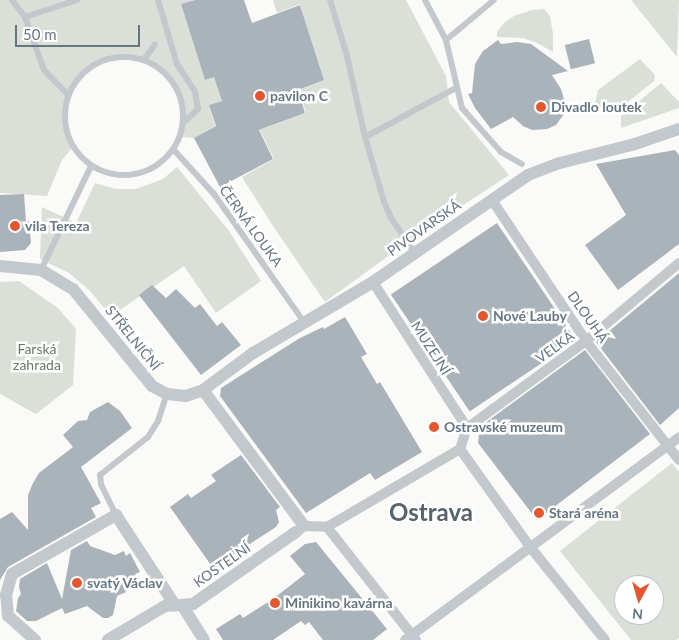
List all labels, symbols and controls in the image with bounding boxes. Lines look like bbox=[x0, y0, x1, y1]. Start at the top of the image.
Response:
scale bar bbox=[18, 15, 142, 47]
text: 50 m bbox=[23, 25, 57, 43]
place label: pavilon C bbox=[270, 88, 328, 104]
marker: pavilon C bbox=[254, 90, 266, 102]
place label: Divadlo loutek bbox=[551, 99, 642, 115]
marker: Divadlo loutek bbox=[535, 101, 547, 113]
street label: ČERNÁ LOUKA bbox=[216, 182, 286, 270]
street label: PIVOVARSKÁ bbox=[384, 197, 464, 259]
place label: vila Tereza bbox=[25, 218, 90, 234]
marker: vila Tereza bbox=[9, 220, 21, 232]
street label: DLOUHÁ bbox=[564, 288, 612, 346]
street label: STŘELNIČNÍ bbox=[102, 302, 164, 374]
place label: Nové Lauby bbox=[493, 308, 567, 324]
marker: Nové Lauby bbox=[477, 310, 489, 322]
street label: MUZEJNÍ bbox=[408, 318, 454, 378]
street label: VELKÁ bbox=[532, 327, 578, 367]
park label: Farská zahrada bbox=[13, 341, 61, 374]
place label: Ostravské muzeum bbox=[444, 419, 563, 435]
marker: Ostravské muzeum bbox=[428, 421, 440, 433]
district label: Ostrava bbox=[389, 498, 473, 526]
place label: Stará aréna bbox=[549, 505, 619, 521]
marker: Stará aréna bbox=[533, 507, 545, 519]
street label: KOSTELNÍ bbox=[190, 539, 254, 591]
place label: svatý Václav bbox=[87, 575, 164, 591]
north arrow bbox=[614, 575, 664, 625]
marker: svatý Václav bbox=[71, 577, 83, 589]
place label: Minikino kavárna bbox=[285, 595, 392, 611]
marker: Minikino kavárna bbox=[269, 597, 281, 609]
text: N bbox=[631, 605, 644, 623]

